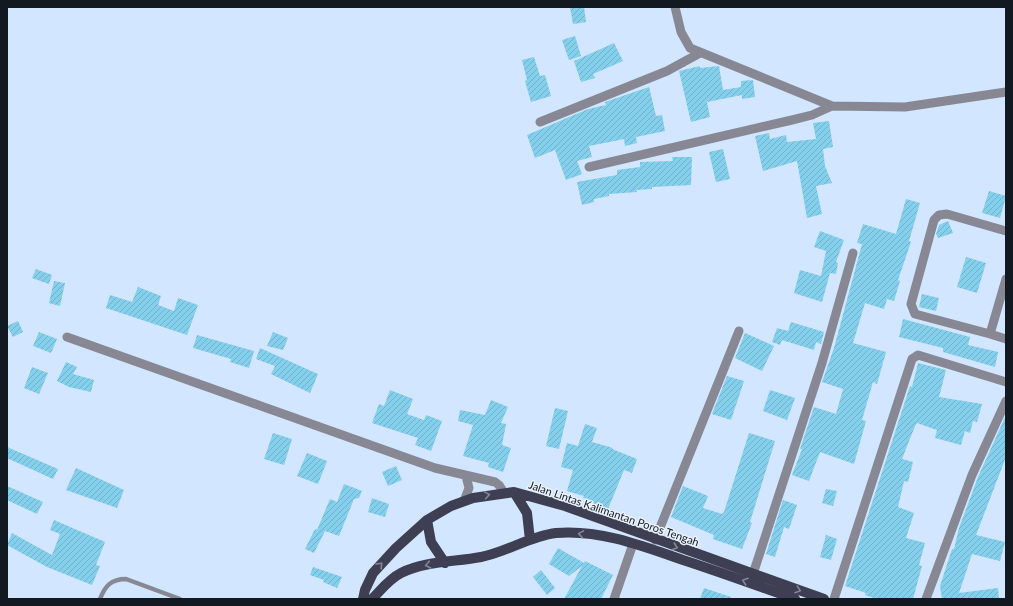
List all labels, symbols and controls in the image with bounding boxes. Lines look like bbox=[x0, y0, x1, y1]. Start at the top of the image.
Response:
street label: Jalan Lintas Kalimantan Poros Tengah bbox=[527, 478, 701, 548]
one-way arrow bbox=[484, 491, 490, 500]
one-way arrow bbox=[578, 530, 584, 538]
one-way arrow bbox=[671, 542, 678, 551]
one-way arrow bbox=[425, 560, 431, 569]
one-way arrow bbox=[376, 562, 383, 570]
one-way arrow bbox=[741, 577, 748, 586]
one-way arrow bbox=[794, 585, 801, 593]

